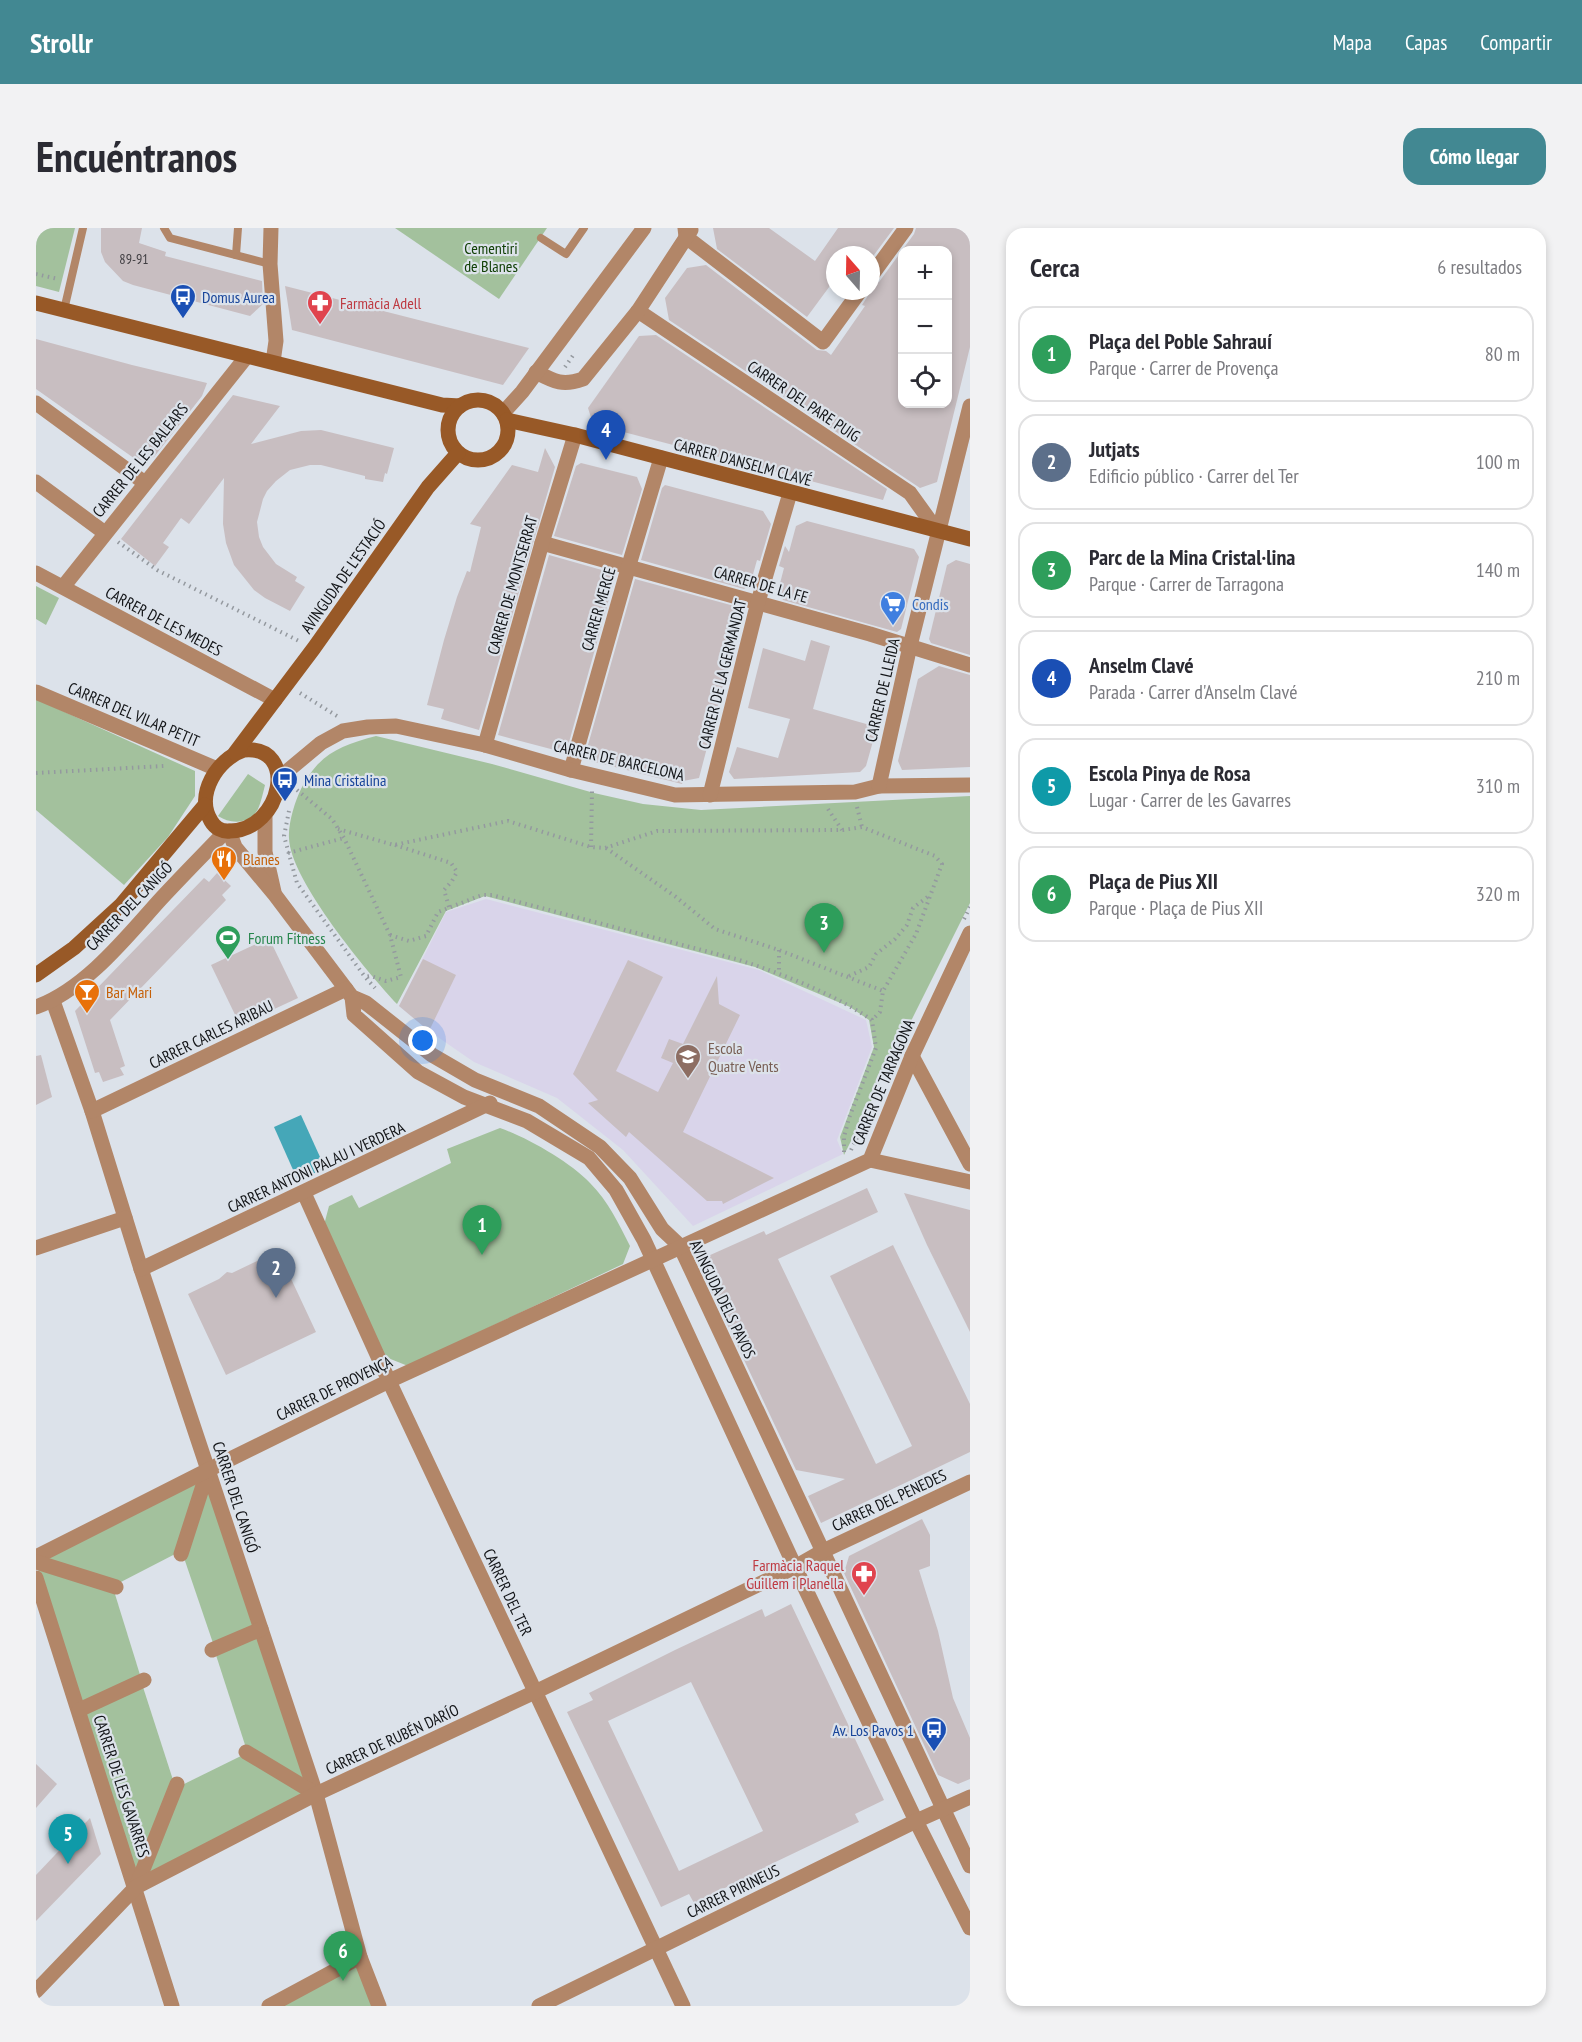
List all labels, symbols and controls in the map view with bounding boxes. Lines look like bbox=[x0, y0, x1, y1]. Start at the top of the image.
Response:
text: Strollr bbox=[30, 24, 93, 61]
text: Mapa bbox=[1333, 29, 1372, 56]
text: Capas bbox=[1405, 29, 1447, 56]
text: Compartir bbox=[1480, 29, 1552, 56]
button: Cómo llegar bbox=[1403, 128, 1546, 185]
text: Encuéntranos bbox=[36, 129, 237, 184]
park label: Cementiri de Blanes bbox=[464, 238, 518, 276]
north arrow bbox=[826, 246, 880, 300]
map controls bbox=[898, 246, 952, 408]
button: + bbox=[898, 246, 952, 300]
house number: 89-91 bbox=[119, 250, 149, 268]
text: Cerca bbox=[1030, 251, 1080, 284]
text: 6 resultados bbox=[1437, 254, 1522, 280]
bus stop icon: Domus Aurea bbox=[168, 282, 198, 320]
place label: Domus Aurea bbox=[202, 287, 275, 307]
pharmacy icon: Farmàcia Adell bbox=[305, 288, 335, 326]
place label: Farmàcia Adell bbox=[340, 293, 422, 313]
button: − bbox=[898, 300, 952, 354]
text: Plaça del Poble Sahrauí bbox=[1089, 327, 1272, 355]
text: 1 bbox=[1047, 341, 1056, 367]
text: 80 m bbox=[1485, 341, 1520, 367]
button: locate bbox=[898, 354, 952, 408]
text: Parque · Carrer de Provença bbox=[1089, 355, 1279, 381]
street label: CARRER DEL PARE PUIG bbox=[744, 356, 864, 446]
street label: CARRER DE LES BALEARS bbox=[88, 399, 192, 521]
pin: 4 bbox=[586, 410, 626, 460]
street label: CARRER D'ANSELM CLAVÉ bbox=[672, 434, 814, 490]
text: Jutjats bbox=[1089, 435, 1140, 463]
text: 2 bbox=[1047, 449, 1056, 475]
text: 100 m bbox=[1476, 449, 1520, 475]
text: Edificio público · Carrer del Ter bbox=[1089, 463, 1299, 489]
street label: CARRER DE MONTSERRAT bbox=[483, 513, 541, 657]
street label: AVINGUDA DE L'ESTACIÓ bbox=[296, 515, 390, 637]
text: Parc de la Mina Cristal·lina bbox=[1089, 543, 1295, 571]
text: 3 bbox=[1047, 557, 1056, 583]
text: 140 m bbox=[1476, 557, 1520, 583]
street label: CARRER DE LA FE bbox=[712, 561, 811, 607]
street label: CARRER MERCE bbox=[576, 565, 620, 653]
text: Parque · Carrer de Tarragona bbox=[1089, 571, 1284, 597]
street label: CARRER DE LES MEDES bbox=[102, 582, 226, 660]
supermarket icon: Condis bbox=[878, 589, 908, 627]
place label: Condis bbox=[912, 594, 949, 614]
street label: CARRER DE LA GERMANDAT bbox=[694, 597, 750, 751]
street label: CARRER DE LLEIDA bbox=[860, 636, 904, 744]
text: Anselm Clavé bbox=[1089, 651, 1194, 679]
text: 4 bbox=[1047, 665, 1056, 691]
text: 210 m bbox=[1476, 665, 1520, 691]
street label: CARRER DEL VILAR PETIT bbox=[65, 677, 203, 751]
text: Parada · Carrer d'Anselm Clavé bbox=[1089, 679, 1298, 705]
street label: CARRER DE BARCELONA bbox=[552, 735, 687, 785]
text: Escola Pinya de Rosa bbox=[1089, 759, 1251, 787]
bus stop icon: Mina Cristalina bbox=[270, 765, 300, 803]
place label: Mina Cristalina bbox=[304, 770, 386, 790]
text: 5 bbox=[1047, 773, 1056, 799]
text: 310 m bbox=[1476, 773, 1520, 799]
text: Lugar · Carrer de les Gavarres bbox=[1089, 787, 1291, 813]
restaurant icon: Blanes bbox=[209, 844, 239, 882]
place label: Blanes bbox=[243, 849, 280, 869]
street label: CARRER DEL CANIGÓ bbox=[82, 857, 177, 955]
text: Plaça de Pius XII bbox=[1089, 867, 1218, 895]
text: 6 bbox=[1047, 881, 1056, 907]
text: 320 m bbox=[1476, 881, 1520, 907]
text: Parque · Plaça de Pius XII bbox=[1089, 895, 1263, 921]
pin: 3 bbox=[804, 904, 844, 953]
sports icon: Forum Fitness bbox=[213, 923, 243, 961]
place label: Forum Fitness bbox=[248, 928, 326, 948]
bar icon: Bar Mari bbox=[72, 977, 102, 1015]
place label: Bar Mari bbox=[106, 982, 152, 1002]
street label: CARRER CARLES ARIBAU bbox=[146, 995, 276, 1073]
street label: CARRER DE TARRAGONA bbox=[847, 1016, 919, 1148]
your location bbox=[408, 1026, 437, 1055]
place label: Escola Quatre Vents bbox=[708, 1038, 779, 1076]
school or university icon: Escola Quatre Vents bbox=[673, 1042, 703, 1080]
street label: CARRER ANTONI PALAU I VERDERA bbox=[224, 1117, 408, 1217]
pin: 1 bbox=[462, 1206, 502, 1255]
street label: AVINGUDA DELS PAVOS bbox=[686, 1236, 760, 1362]
pin: 2 bbox=[256, 1248, 296, 1298]
street label: CARRER DE PROVENÇA bbox=[273, 1351, 396, 1425]
street label: CARRER DEL CANIGÓ bbox=[209, 1439, 264, 1555]
street label: CARRER DEL PENEDES bbox=[828, 1465, 950, 1535]
street label: CARRER DEL TER bbox=[479, 1545, 537, 1639]
place label: Farmàcia Raquel Guillem i Planella bbox=[746, 1555, 844, 1593]
pharmacy icon: Farmàcia Raquel Guillem i Planella bbox=[849, 1559, 879, 1597]
street label: CARRER DE RUBÉN DARÍO bbox=[322, 1699, 462, 1779]
street label: CARRER DE LES GAVARRES bbox=[90, 1712, 154, 1860]
bus stop icon: Av. Los Pavos 1 bbox=[919, 1715, 949, 1753]
place label: Av. Los Pavos 1 bbox=[833, 1720, 914, 1740]
pin: 5 bbox=[48, 1814, 87, 1864]
street label: CARRER PIRINEUS bbox=[683, 1860, 783, 1922]
pin: 6 bbox=[324, 1932, 362, 1981]

